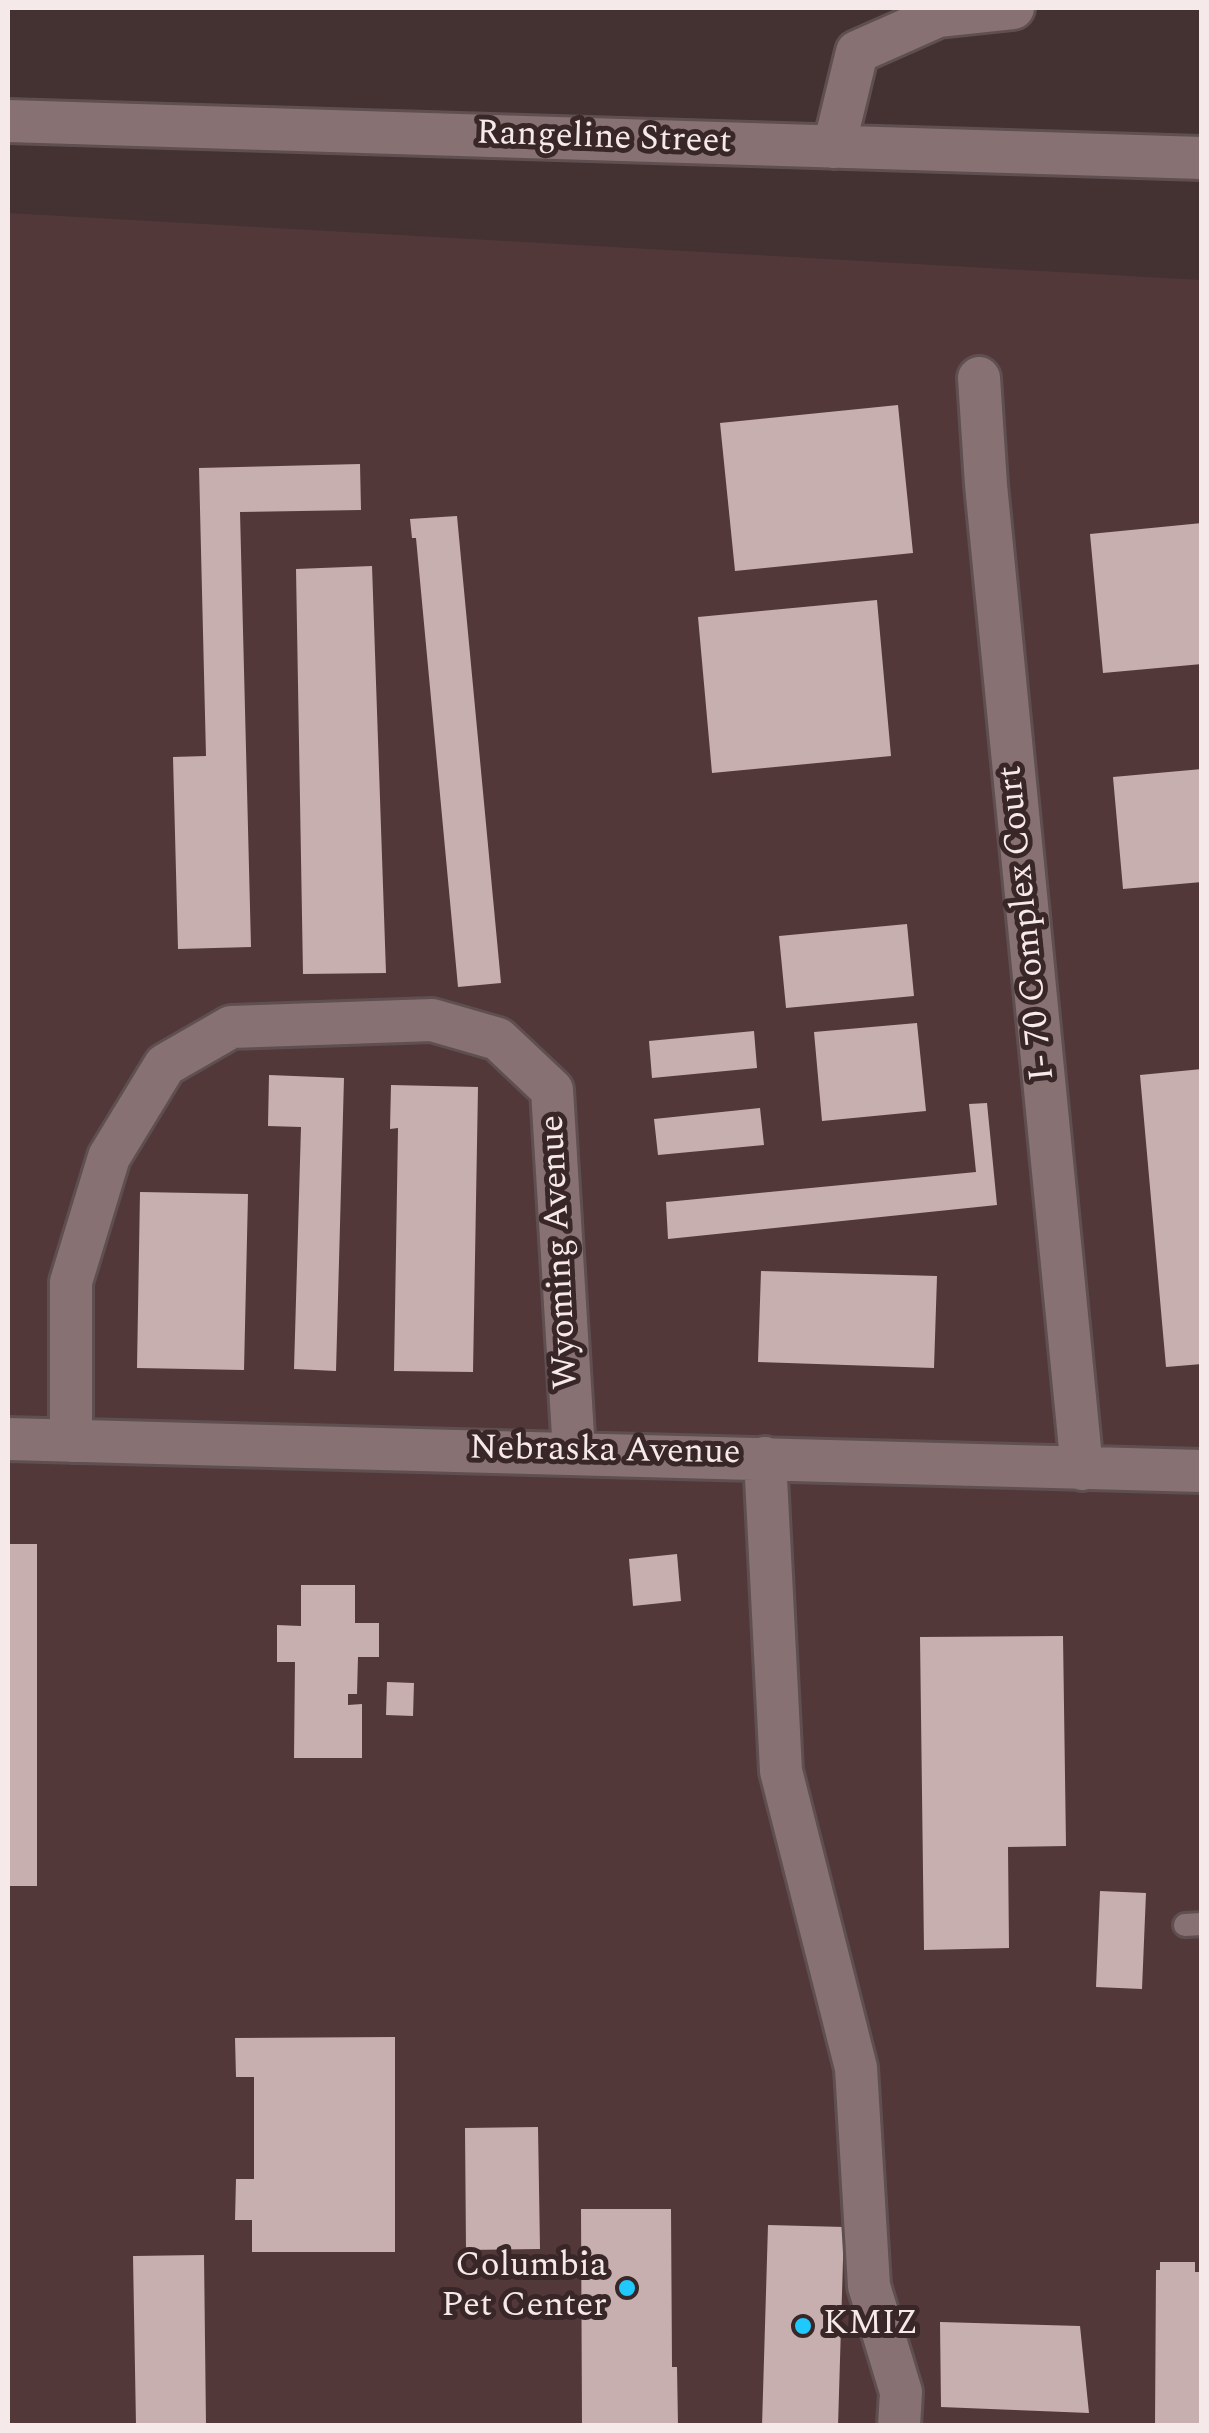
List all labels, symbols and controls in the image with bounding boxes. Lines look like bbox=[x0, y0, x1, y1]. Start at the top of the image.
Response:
street label: Rangeline Street bbox=[476, 115, 732, 165]
street label: I- 70 Complex Court bbox=[992, 763, 1066, 1083]
street label: Wyoming Avenue bbox=[534, 1114, 590, 1390]
street label: Nebraska Avenue bbox=[469, 1430, 741, 1476]
place label: Columbia Pet Center bbox=[441, 2247, 607, 2329]
marker: Columbia Pet Center bbox=[616, 2277, 638, 2299]
place label: KMIZ bbox=[823, 2305, 918, 2347]
marker: KMIZ bbox=[792, 2315, 814, 2337]

